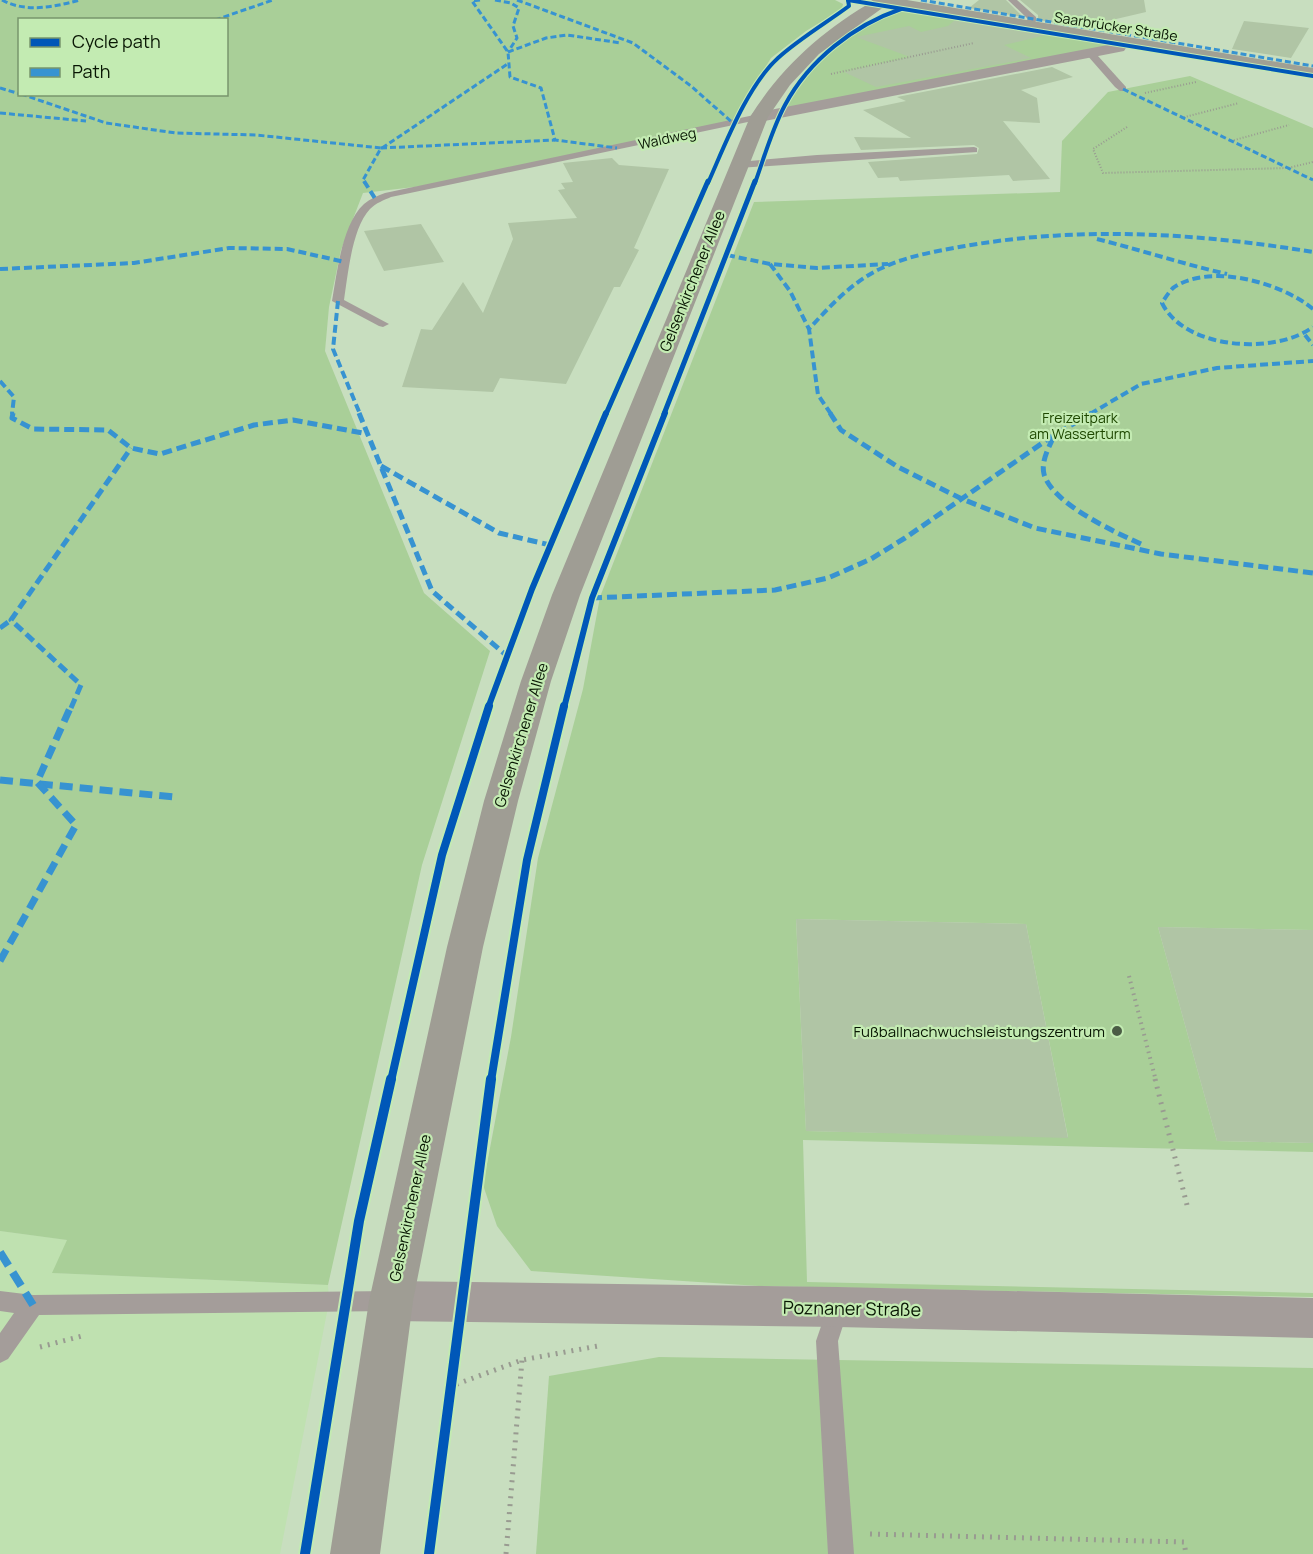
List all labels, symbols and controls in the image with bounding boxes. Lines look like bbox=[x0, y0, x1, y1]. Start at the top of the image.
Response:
street label: Saarbrücker Straße bbox=[1053, 7, 1179, 45]
legend bbox=[18, 18, 228, 96]
text: Cycle path bbox=[72, 29, 161, 53]
text: Path bbox=[72, 59, 110, 83]
street label: Waldweg bbox=[636, 123, 698, 153]
street label: Gelsenkirchener Allee bbox=[654, 207, 730, 355]
park label: Freizeitpark am Wasserturm bbox=[1029, 408, 1131, 443]
street label: Gelsenkirchener Allee bbox=[489, 660, 553, 810]
place label: Fußballnachwuchsleistungszentrum bbox=[854, 1021, 1105, 1042]
marker: Fußballnachwuchsleistungszentrum bbox=[1110, 1024, 1124, 1038]
street label: Gelsenkirchener Allee bbox=[384, 1132, 436, 1284]
street label: Poznaner Straße bbox=[783, 1295, 921, 1321]

